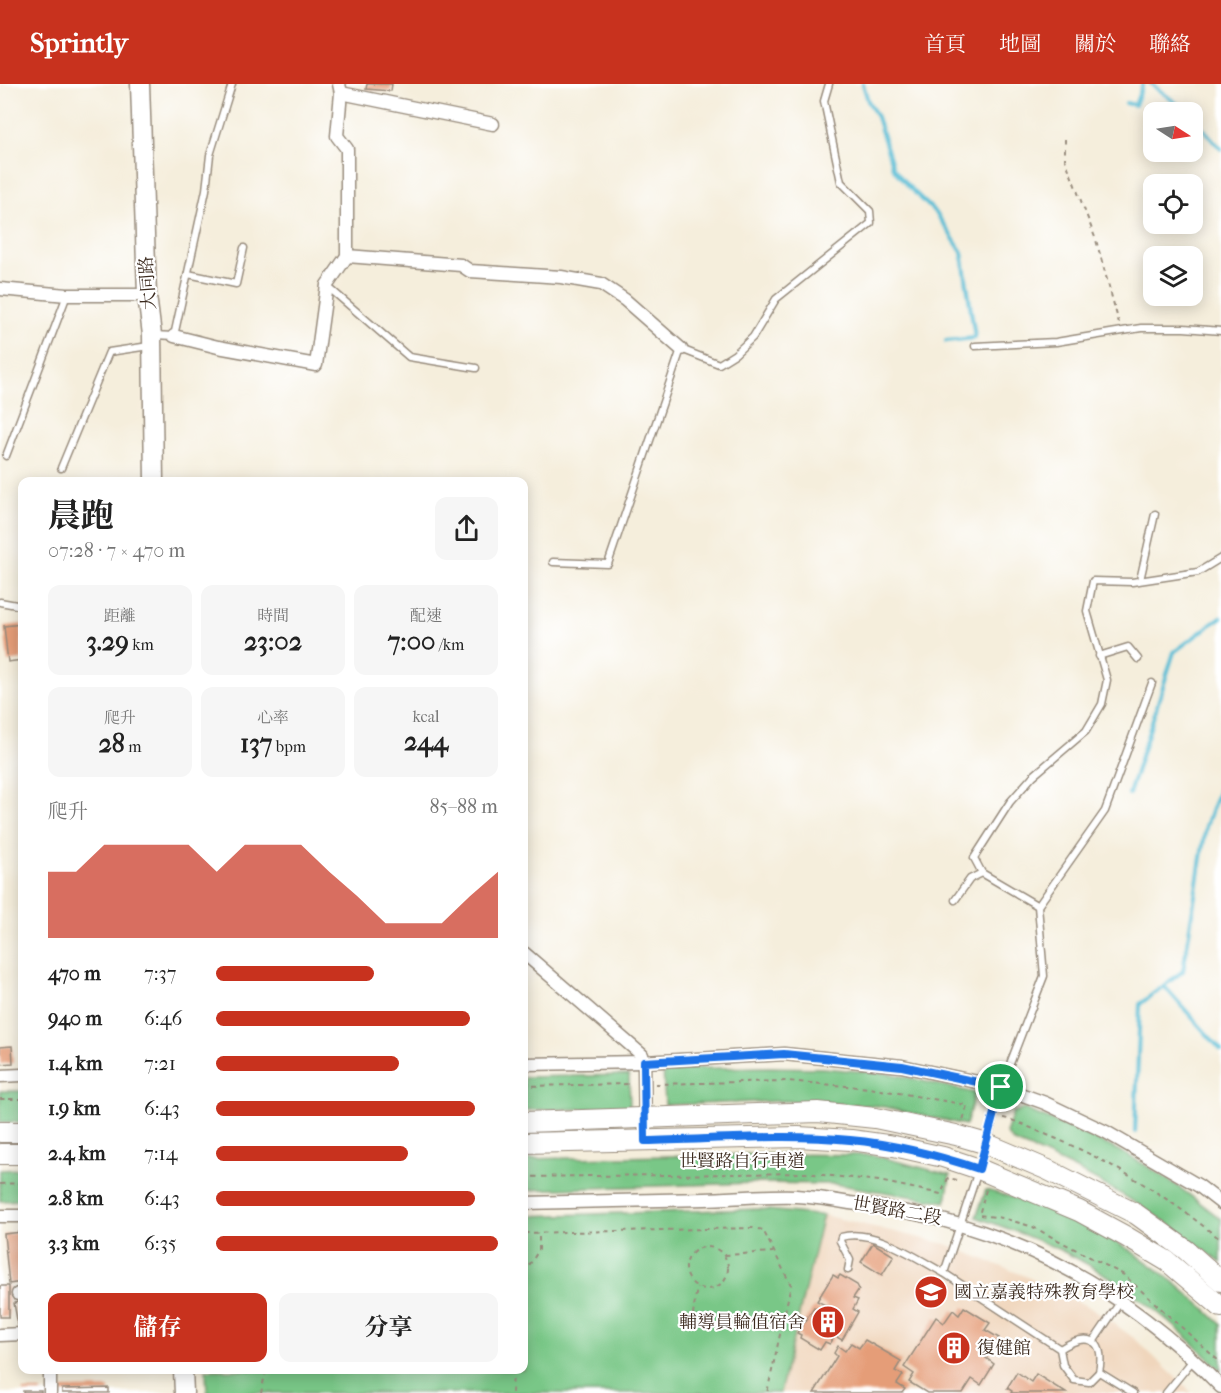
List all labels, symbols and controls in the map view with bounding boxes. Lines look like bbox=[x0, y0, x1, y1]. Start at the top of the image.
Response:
text: Sprintly bbox=[30, 26, 128, 59]
text: 首頁 bbox=[924, 32, 966, 56]
text: 地圖 bbox=[999, 32, 1041, 56]
text: 關於 bbox=[1074, 32, 1116, 56]
text: 聯絡 bbox=[1149, 32, 1191, 56]
north arrow bbox=[1143, 102, 1203, 162]
map controls bbox=[1143, 102, 1203, 306]
button: locate bbox=[1143, 174, 1203, 234]
button: layers bbox=[1143, 246, 1203, 306]
street label: 大同路 bbox=[136, 255, 160, 311]
text: 晨跑 bbox=[48, 497, 114, 536]
button: share bbox=[435, 497, 498, 560]
text: 07:28 · 7 × 470 m bbox=[48, 539, 185, 562]
text: 距離 bbox=[104, 606, 136, 625]
text: 時間 bbox=[257, 606, 289, 625]
text: 配速 bbox=[410, 606, 442, 625]
text: 3.29 bbox=[86, 626, 129, 657]
text: 23:02 bbox=[244, 626, 302, 657]
text: 7:00 bbox=[388, 626, 435, 657]
text: km bbox=[129, 635, 154, 654]
text: /km bbox=[435, 635, 464, 654]
text: kcal bbox=[413, 707, 439, 726]
text: 爬升 bbox=[104, 708, 136, 727]
text: 心率 bbox=[257, 708, 289, 727]
text: 244 bbox=[404, 726, 448, 757]
text: 28 bbox=[98, 728, 125, 759]
text: 137 bbox=[240, 728, 272, 759]
text: m bbox=[125, 737, 142, 756]
text: bpm bbox=[272, 737, 306, 756]
text: 85–88 m bbox=[430, 795, 498, 818]
text: 爬升 bbox=[48, 800, 88, 823]
text: 470 m bbox=[48, 962, 101, 985]
text: 7:37 bbox=[144, 962, 176, 985]
text: 940 m bbox=[48, 1007, 102, 1030]
text: 6:46 bbox=[144, 1007, 182, 1030]
text: 1.4 km bbox=[48, 1052, 103, 1075]
text: 7:21 bbox=[144, 1052, 176, 1075]
pin bbox=[975, 1061, 1026, 1112]
icon: arrive bbox=[984, 1070, 1017, 1103]
text: 1.9 km bbox=[48, 1097, 100, 1120]
text: 6:43 bbox=[144, 1097, 180, 1120]
text: 2.4 km bbox=[48, 1142, 106, 1165]
text: 7:14 bbox=[144, 1142, 177, 1165]
street label: 世賢路自行車道 bbox=[679, 1151, 805, 1172]
text: 2.8 km bbox=[48, 1187, 103, 1210]
text: 6:43 bbox=[144, 1187, 180, 1210]
street label: 世賢路二段 bbox=[851, 1193, 943, 1229]
text: 3.3 km bbox=[48, 1232, 99, 1255]
text: 6:35 bbox=[144, 1232, 177, 1255]
school or university icon: 國立嘉義特殊教育學校 bbox=[913, 1274, 949, 1310]
place label: 國立嘉義特殊教育學校 bbox=[954, 1282, 1134, 1303]
button: 儲存 bbox=[48, 1293, 267, 1362]
button: 分享 bbox=[279, 1293, 498, 1362]
building icon: 輔導員輪值宿舍 bbox=[810, 1304, 846, 1340]
place label: 輔導員輪值宿舍 bbox=[679, 1312, 805, 1333]
building icon: 復健館 bbox=[936, 1330, 972, 1366]
place label: 復健館 bbox=[977, 1338, 1031, 1359]

